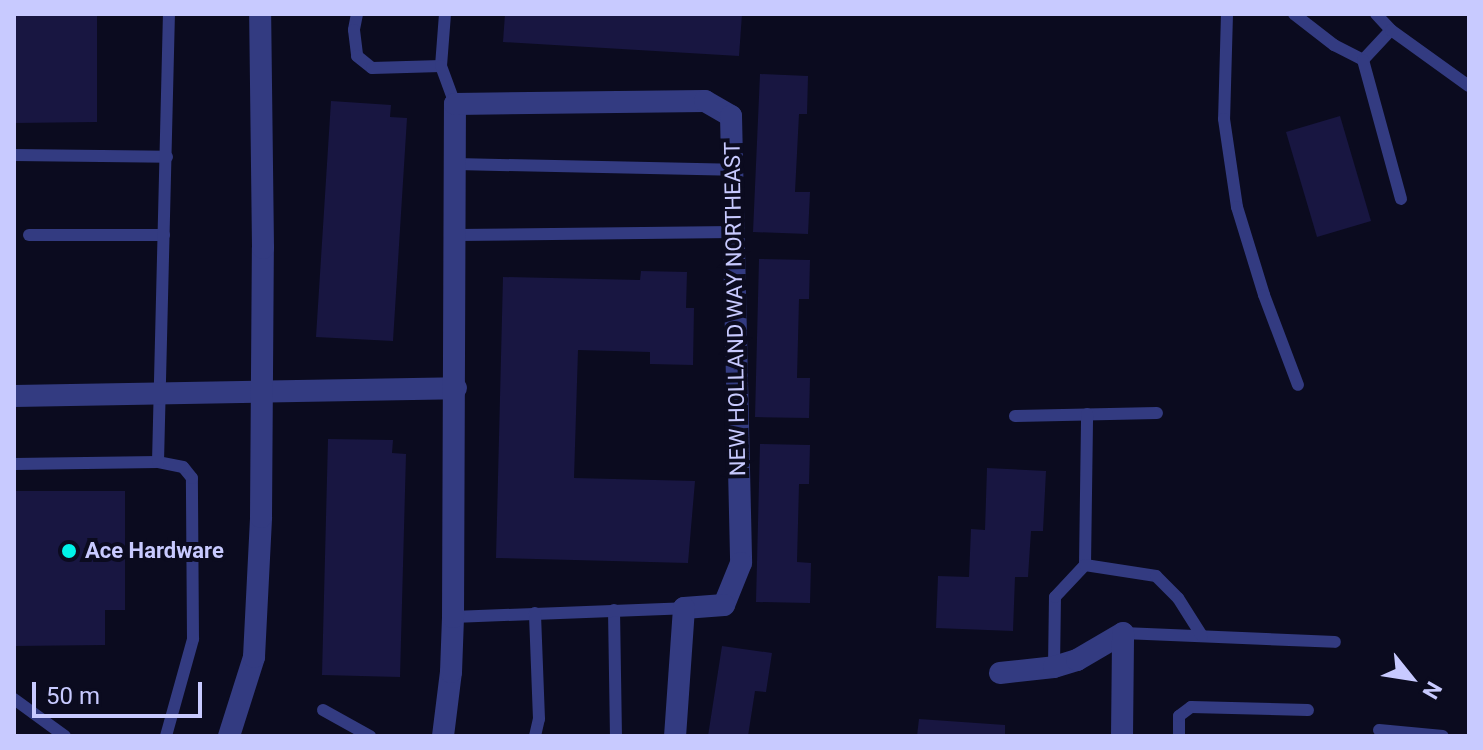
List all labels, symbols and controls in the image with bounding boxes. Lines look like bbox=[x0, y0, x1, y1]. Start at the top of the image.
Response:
street label: NEW HOLLAND WAY NORTHEAST bbox=[719, 142, 751, 476]
place label: Ace Hardware bbox=[85, 538, 224, 564]
marker: Ace Hardware bbox=[60, 542, 78, 560]
north arrow bbox=[1371, 638, 1451, 718]
scale bar bbox=[36, 666, 206, 716]
text: N bbox=[1418, 677, 1447, 703]
text: 50 m bbox=[46, 682, 100, 710]

